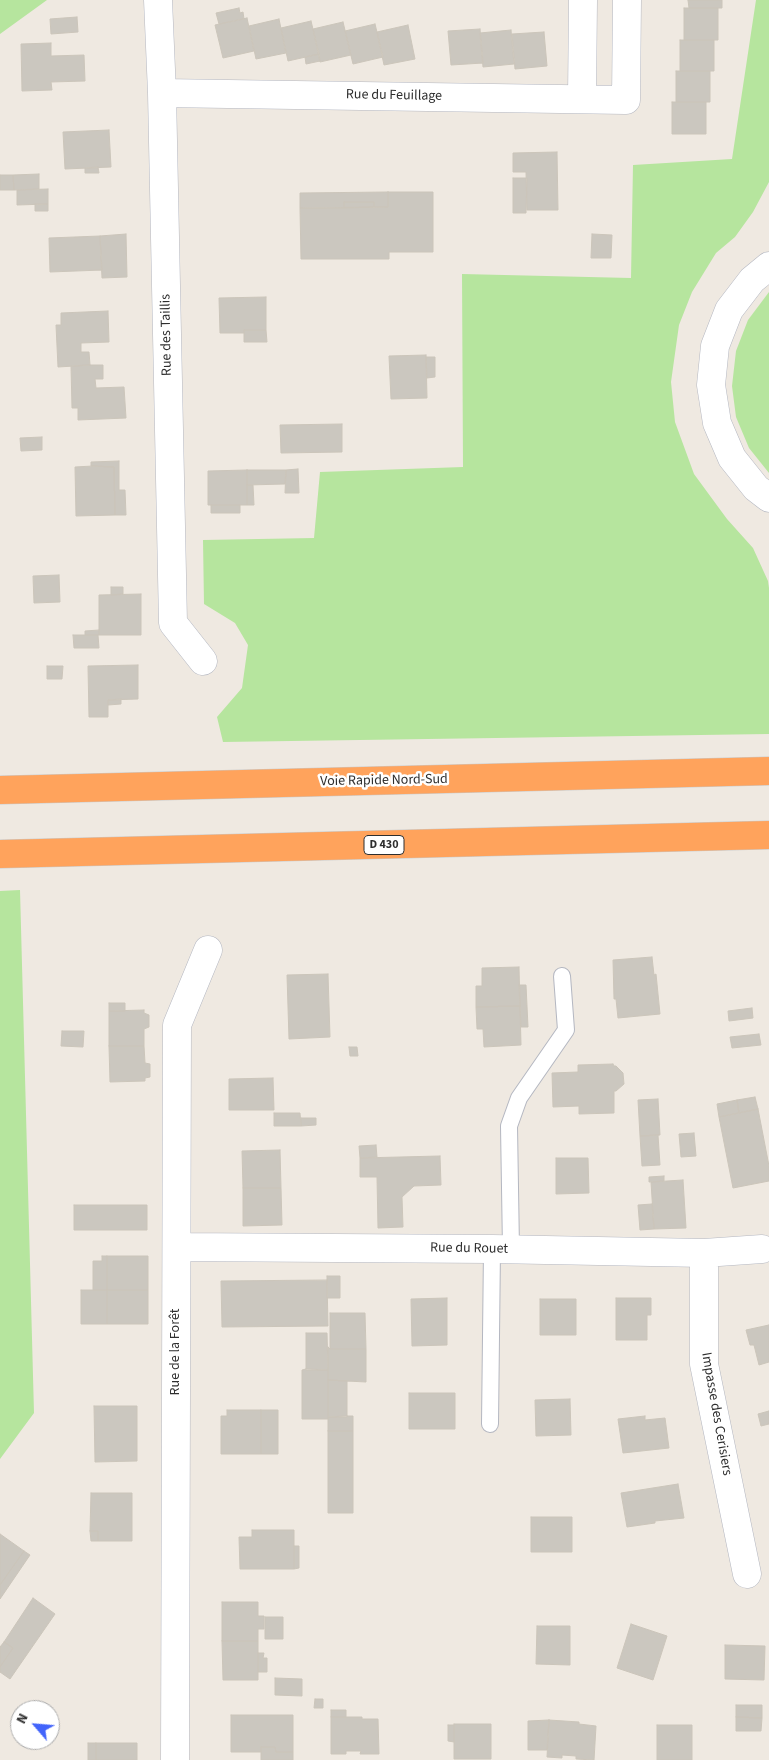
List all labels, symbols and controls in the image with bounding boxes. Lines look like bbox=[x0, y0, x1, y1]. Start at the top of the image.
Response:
street label: Rue du Feuillage bbox=[346, 87, 442, 105]
street label: Rue des Taillis bbox=[158, 294, 176, 376]
street label: Voie Rapide Nord-Sud bbox=[320, 771, 448, 791]
road number: D 430 bbox=[364, 836, 404, 854]
street label: Rue du Rouet bbox=[430, 1240, 508, 1258]
street label: Rue de la Forêt bbox=[168, 1309, 184, 1395]
street label: Impasse des Cerisiers bbox=[697, 1351, 735, 1477]
north arrow bbox=[10, 1700, 60, 1750]
text: N bbox=[12, 1710, 34, 1727]

